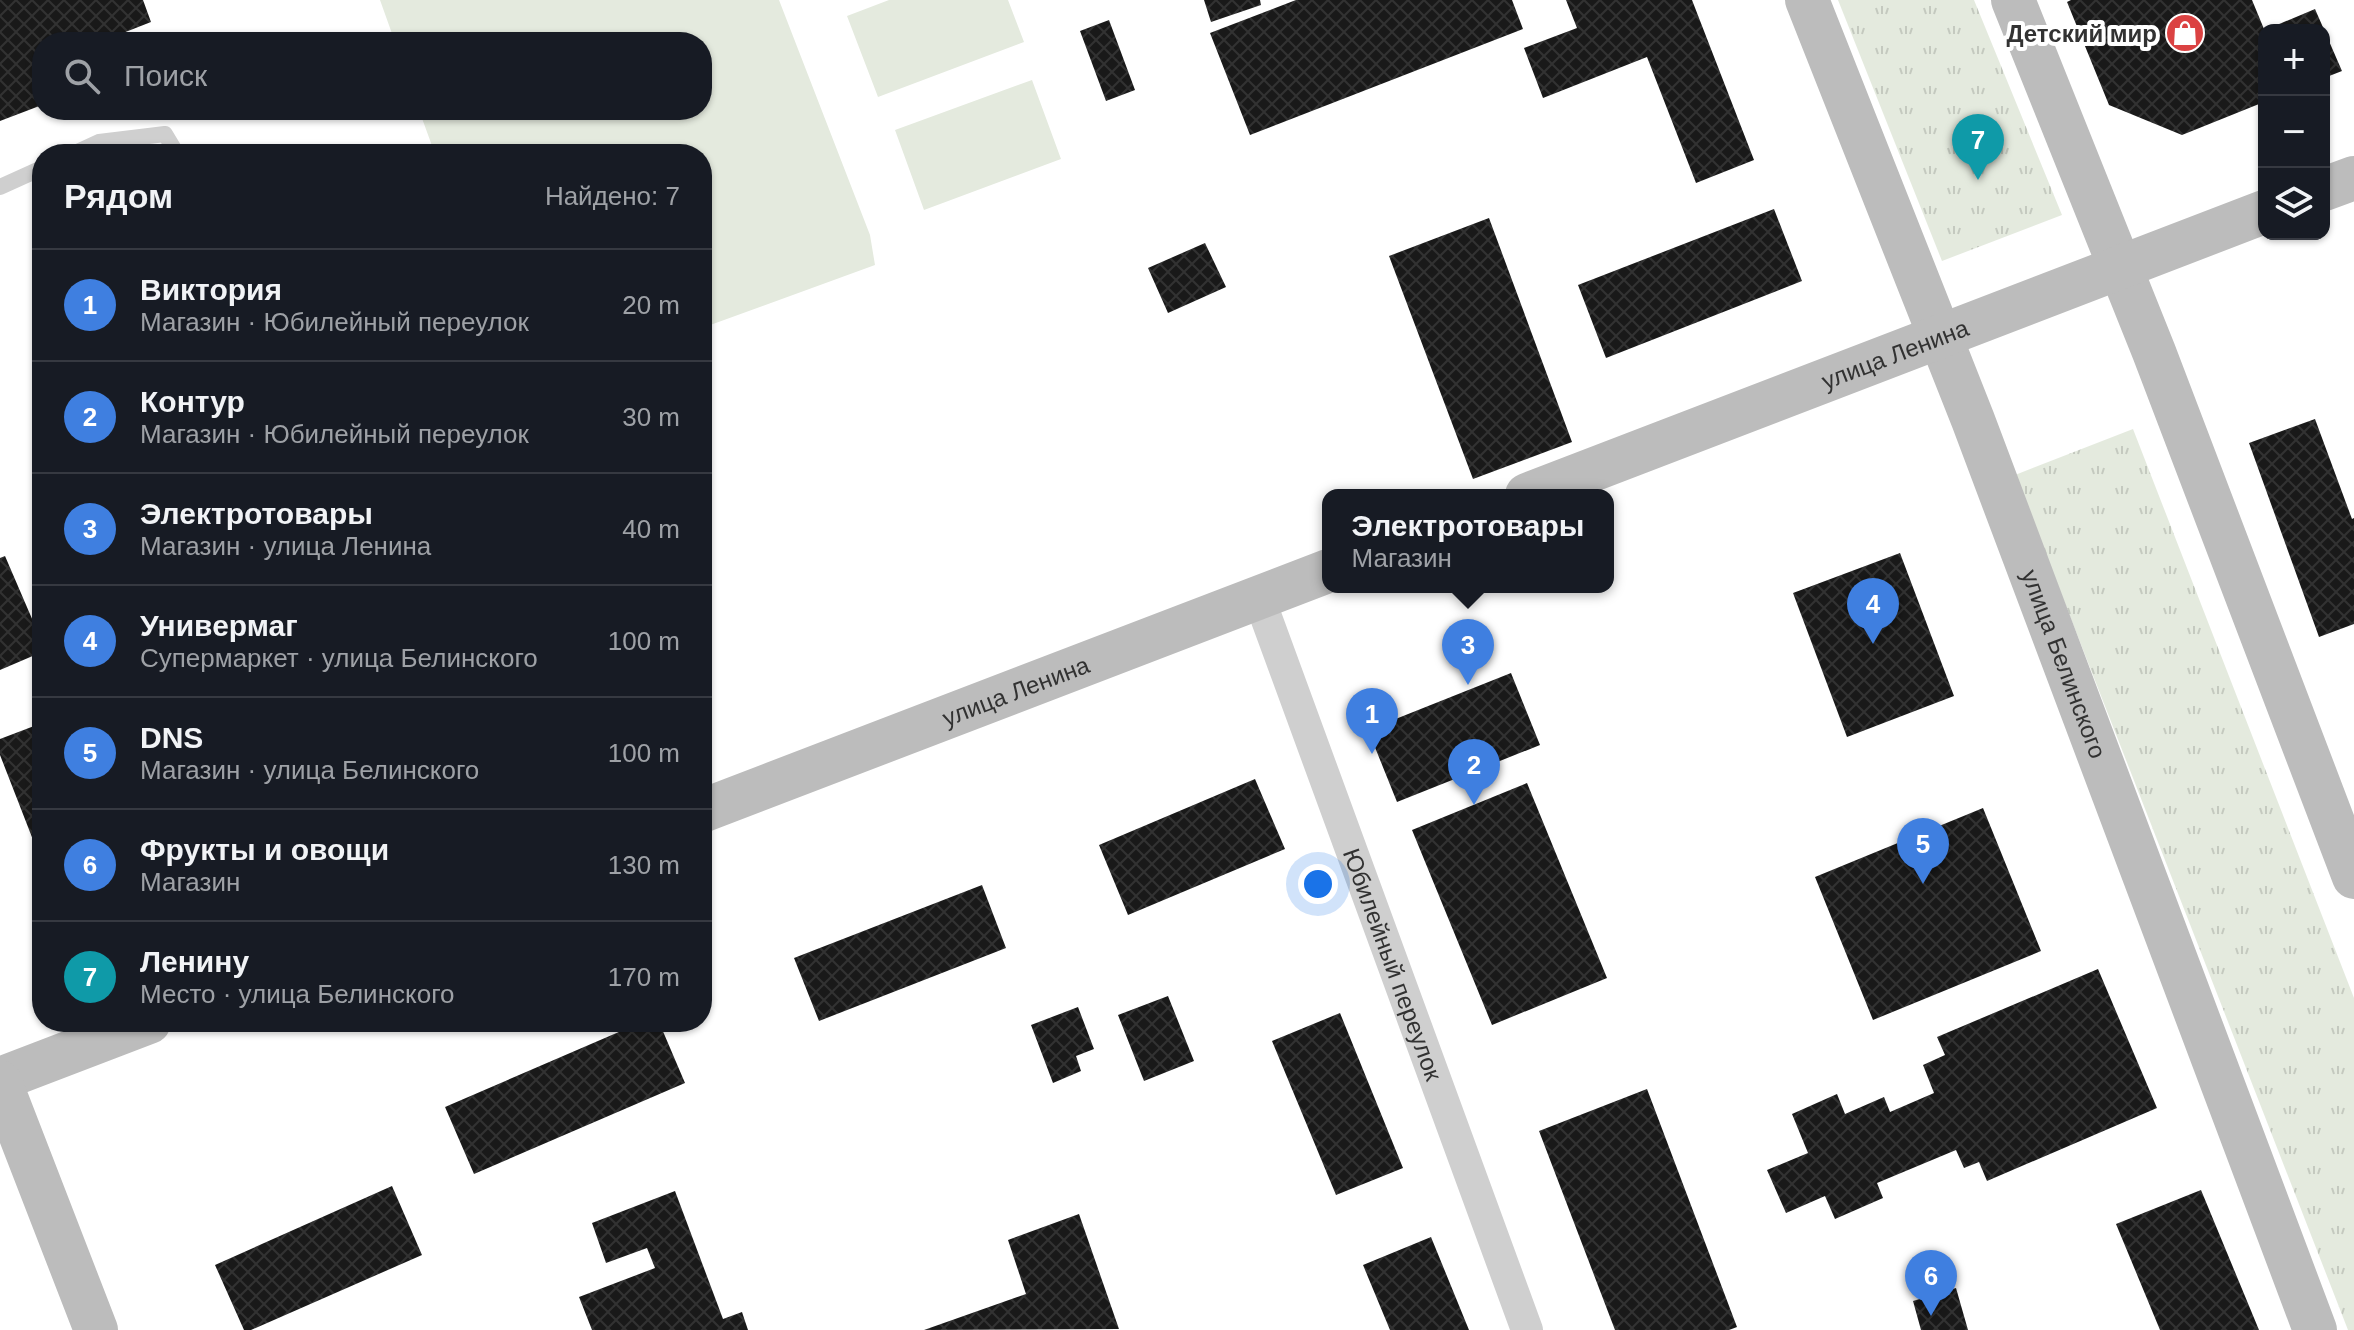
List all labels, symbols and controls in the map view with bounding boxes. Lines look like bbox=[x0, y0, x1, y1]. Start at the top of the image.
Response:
shop icon: Детский мир bbox=[2164, 12, 2206, 54]
place label: Детский мир bbox=[2006, 20, 2157, 47]
map controls bbox=[2258, 24, 2330, 240]
button: + bbox=[2258, 24, 2330, 96]
search box bbox=[32, 32, 712, 120]
icon: search bbox=[60, 54, 104, 98]
text: Поиск bbox=[124, 59, 207, 92]
button: − bbox=[2258, 96, 2330, 168]
pin: 7 bbox=[1952, 114, 2004, 180]
button: layers bbox=[2258, 168, 2330, 240]
text: Рядом bbox=[64, 177, 173, 215]
text: Найдено: 7 bbox=[545, 181, 680, 211]
text: Виктория bbox=[140, 273, 282, 306]
text: 1 bbox=[83, 290, 97, 320]
text: 20 m bbox=[622, 290, 680, 320]
text: Магазин · Юбилейный переулок bbox=[140, 307, 529, 337]
street label: улица Ленина bbox=[1818, 313, 1973, 394]
text: Контур bbox=[140, 385, 245, 418]
text: 2 bbox=[83, 402, 97, 432]
text: 30 m bbox=[622, 402, 680, 432]
text: Магазин · Юбилейный переулок bbox=[140, 419, 529, 449]
popup bbox=[1322, 489, 1614, 593]
text: Электротовары bbox=[140, 497, 373, 530]
text: Электротовары bbox=[1352, 509, 1584, 542]
text: 3 bbox=[83, 514, 97, 544]
text: 40 m bbox=[622, 514, 680, 544]
text: Магазин · улица Ленина bbox=[140, 531, 431, 561]
text: Магазин bbox=[1352, 543, 1452, 573]
street label: улица Белинского bbox=[2017, 566, 2112, 762]
pin: 4 bbox=[1847, 578, 1899, 644]
text: Универмаг bbox=[140, 609, 298, 642]
pin: 3 bbox=[1442, 619, 1494, 685]
text: 4 bbox=[83, 626, 97, 656]
text: 100 m bbox=[608, 626, 680, 656]
text: Супермаркет · улица Белинского bbox=[140, 643, 538, 673]
street label: улица Ленина bbox=[938, 650, 1094, 731]
pin: 1 bbox=[1346, 688, 1398, 754]
text: DNS bbox=[140, 721, 203, 754]
text: 5 bbox=[83, 738, 97, 768]
text: 100 m bbox=[608, 738, 680, 768]
pin: 2 bbox=[1448, 739, 1500, 805]
text: Магазин · улица Белинского bbox=[140, 755, 479, 785]
pin: 5 bbox=[1897, 818, 1949, 884]
text: Фрукты и овощи bbox=[140, 833, 389, 866]
street label: Юбилейный переулок bbox=[1338, 844, 1448, 1084]
text: 6 bbox=[83, 850, 97, 880]
text: 130 m bbox=[608, 850, 680, 880]
your location bbox=[1298, 864, 1338, 904]
text: Магазин bbox=[140, 867, 240, 897]
text: Ленину bbox=[140, 945, 249, 978]
text: 7 bbox=[83, 962, 97, 992]
text: 170 m bbox=[608, 962, 680, 992]
text: Место · улица Белинского bbox=[140, 979, 455, 1009]
pin: 6 bbox=[1905, 1250, 1957, 1316]

